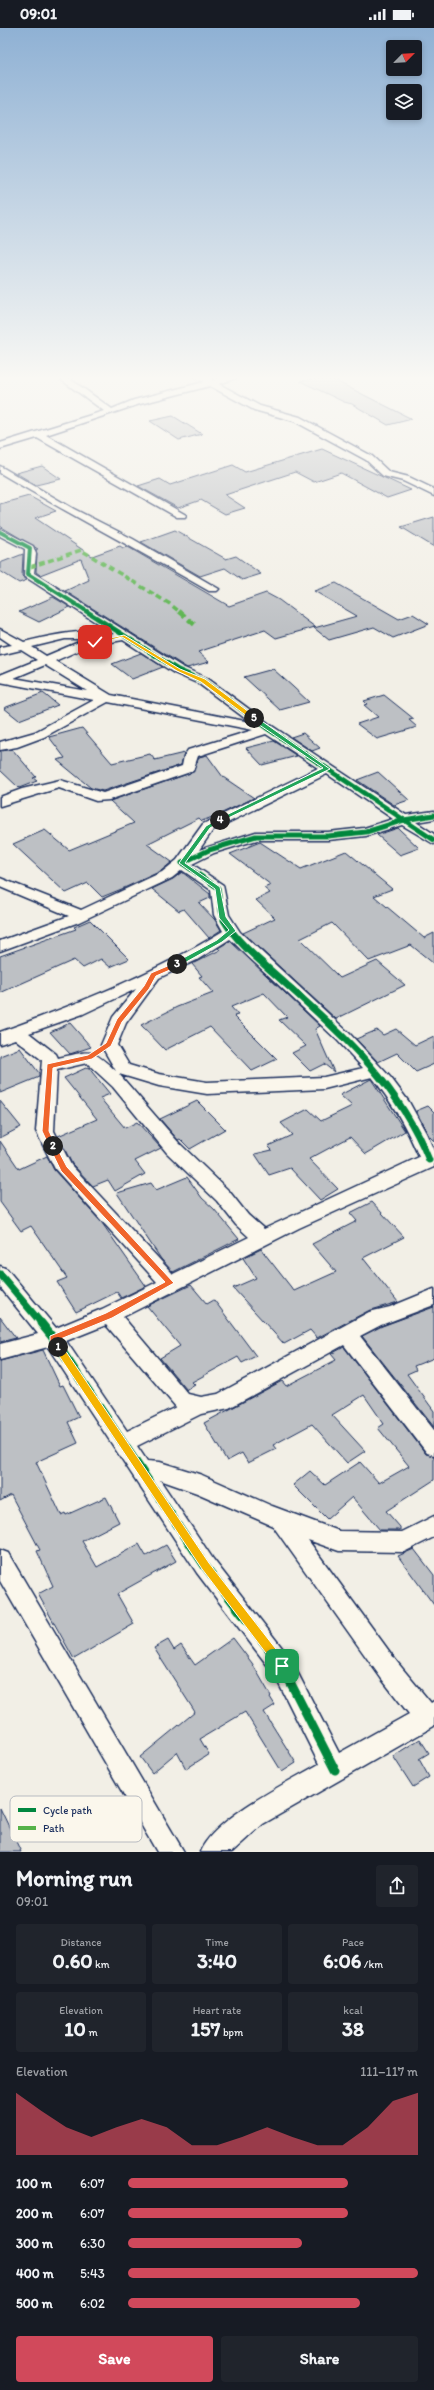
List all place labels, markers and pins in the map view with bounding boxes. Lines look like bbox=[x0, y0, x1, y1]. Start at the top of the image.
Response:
pin bbox=[78, 625, 112, 659]
pin: 5 bbox=[244, 708, 264, 728]
pin: 4 bbox=[210, 810, 230, 830]
pin: 3 bbox=[167, 954, 187, 974]
pin: 2 bbox=[43, 1136, 63, 1156]
pin: 1 bbox=[48, 1337, 68, 1357]
pin bbox=[265, 1649, 299, 1683]

